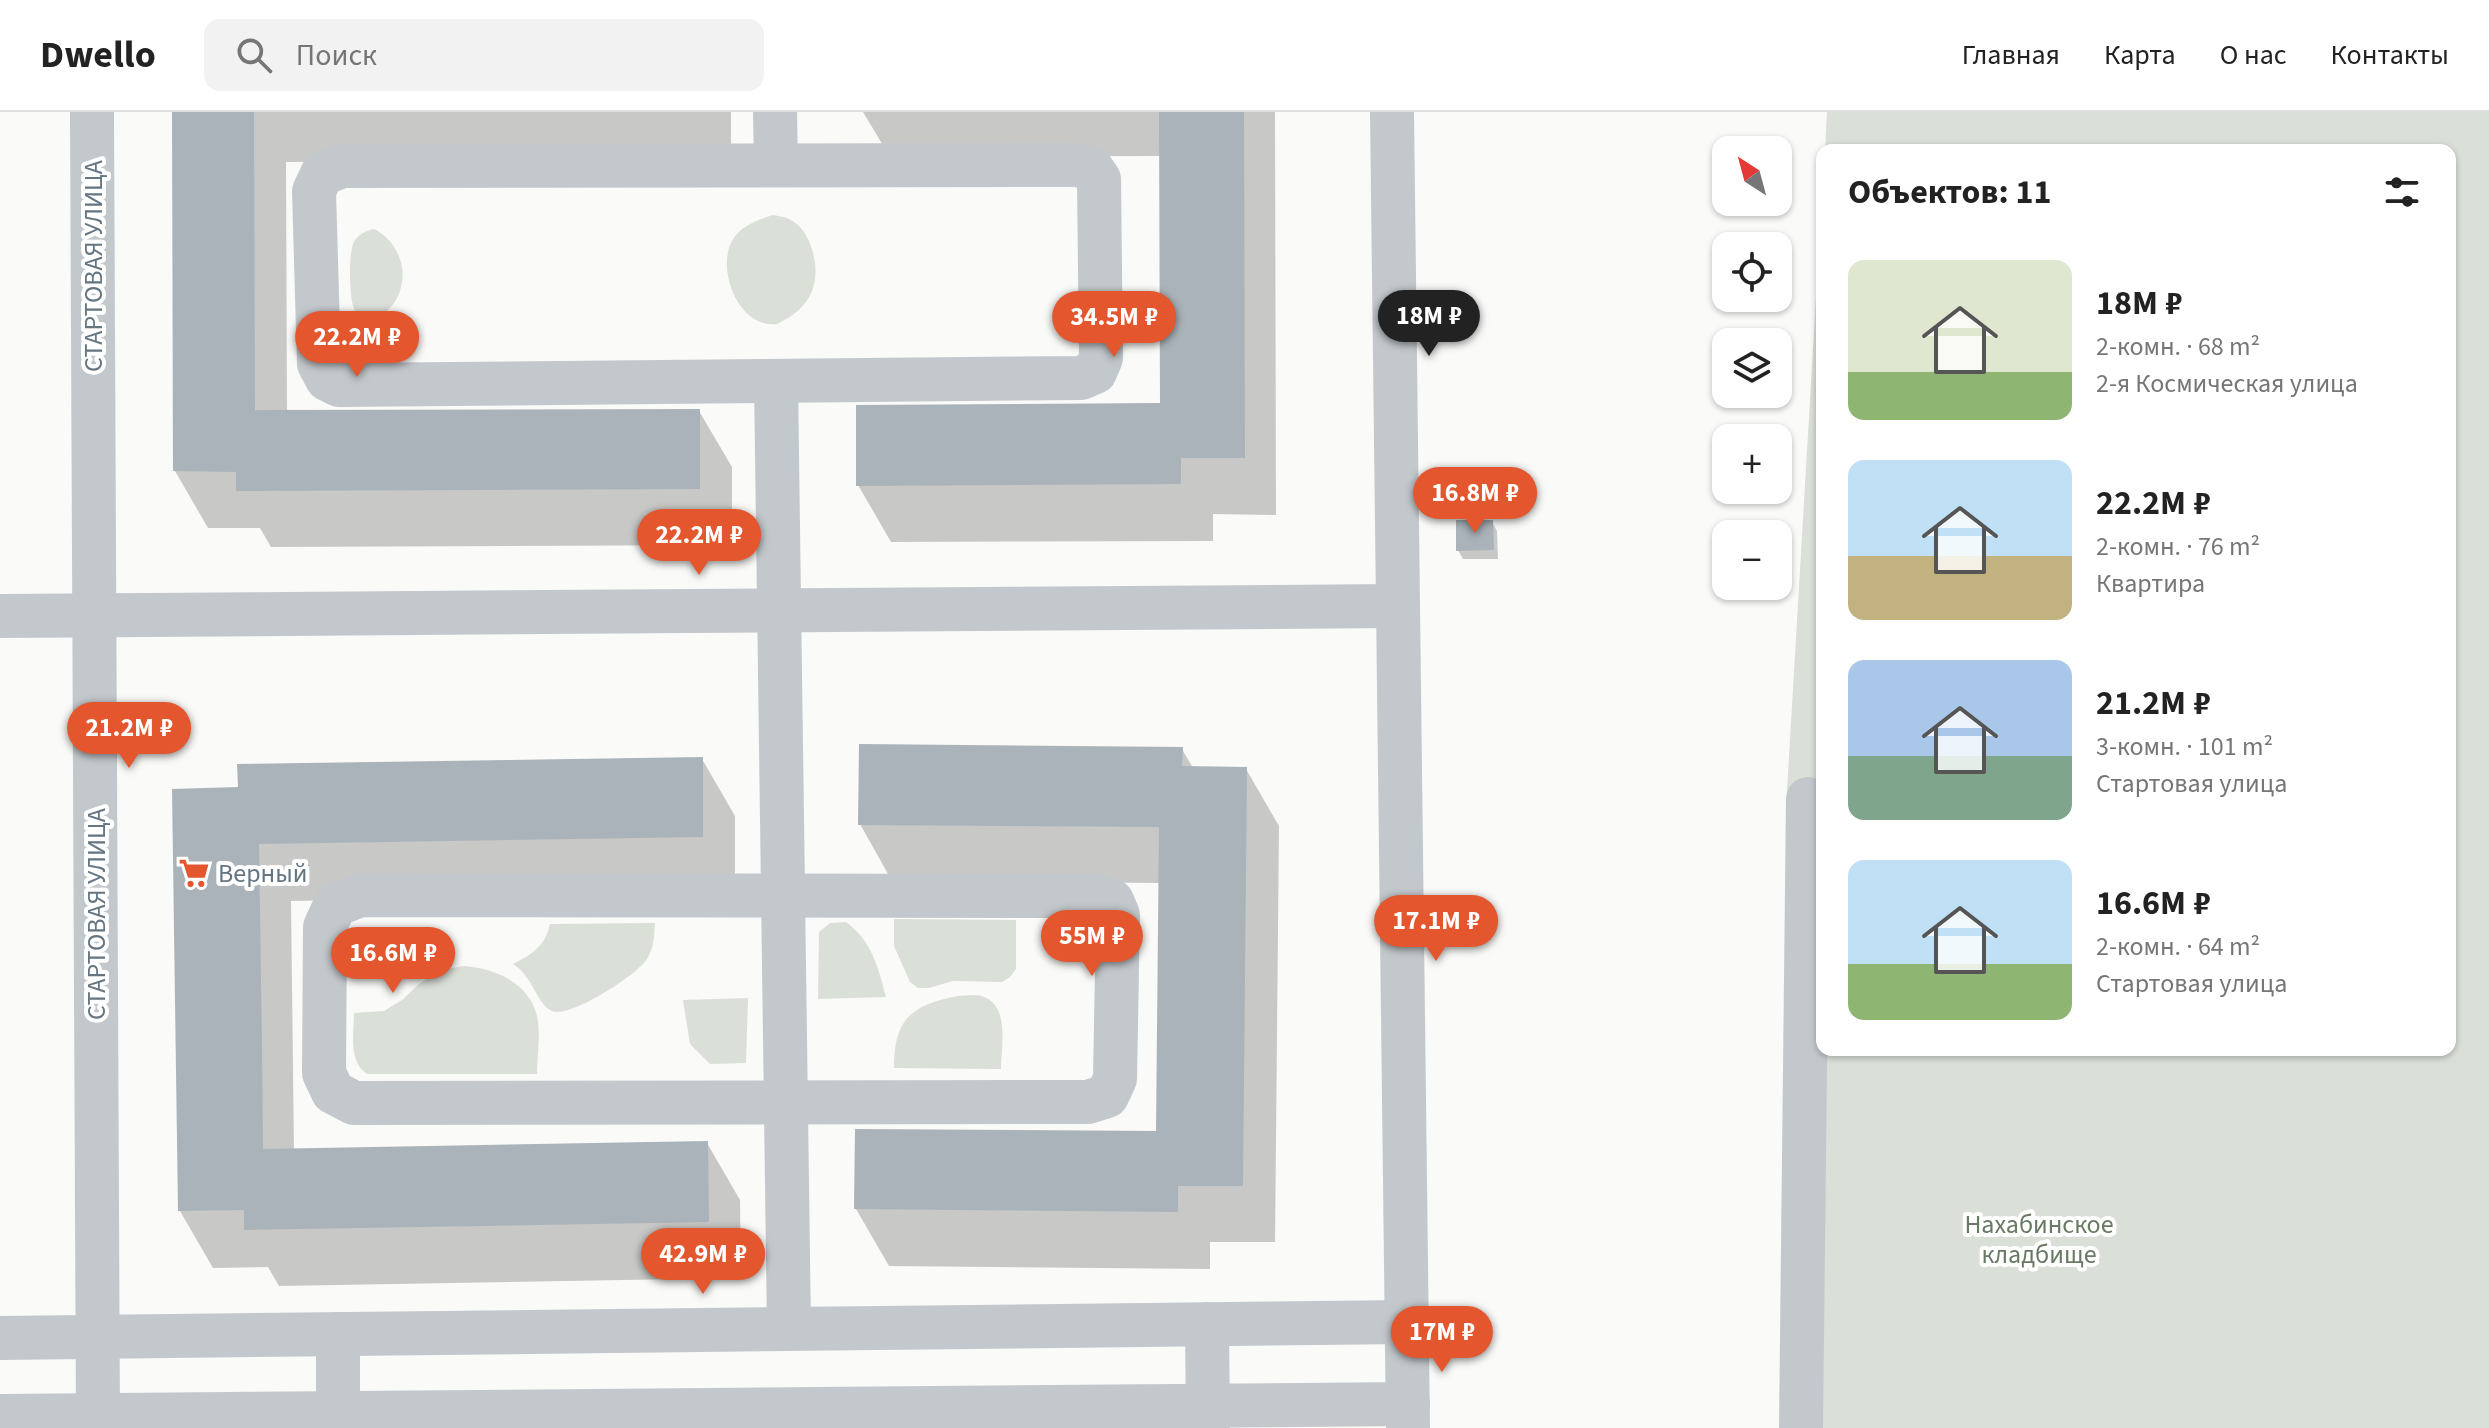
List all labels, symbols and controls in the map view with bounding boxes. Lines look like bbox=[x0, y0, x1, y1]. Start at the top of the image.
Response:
search box bbox=[204, 19, 764, 91]
text: Dwello bbox=[40, 28, 156, 82]
icon: search bbox=[232, 33, 276, 77]
text: Поиск bbox=[296, 34, 377, 77]
text: Главная bbox=[1962, 35, 2060, 75]
text: Карта bbox=[2104, 35, 2176, 75]
text: О нас bbox=[2220, 35, 2287, 75]
text: Контакты bbox=[2331, 35, 2449, 75]
north arrow bbox=[1712, 136, 1792, 216]
map controls bbox=[1712, 136, 1792, 600]
street label: СТАРТОВАЯ УЛИЦА bbox=[75, 159, 112, 372]
text: Объектов: 11 bbox=[1848, 168, 2051, 217]
icon: filters bbox=[2380, 170, 2424, 214]
button: locate bbox=[1712, 232, 1792, 312]
text: 18M ₽ bbox=[2096, 279, 2183, 328]
pin: 18M ₽ bbox=[1373, 290, 1485, 358]
pin: 34.5M ₽ bbox=[1040, 291, 1188, 359]
icon: home bbox=[1912, 292, 2008, 388]
text: 18M ₽ bbox=[1396, 297, 1462, 334]
text: 34.5M ₽ bbox=[1070, 298, 1158, 335]
pin: 22.2M ₽ bbox=[283, 311, 431, 379]
text: 22.2M ₽ bbox=[313, 318, 401, 355]
button: layers bbox=[1712, 328, 1792, 408]
text: 2-комн. · 68 m² bbox=[2096, 328, 2260, 365]
text: 2-я Космическая улица bbox=[2096, 365, 2358, 402]
button: + bbox=[1712, 424, 1792, 504]
pin: 16.8M ₽ bbox=[1401, 467, 1549, 535]
text: 16.8M ₽ bbox=[1431, 474, 1519, 511]
text: 22.2M ₽ bbox=[2096, 479, 2211, 528]
icon: home bbox=[1912, 492, 2008, 588]
pin: 22.2M ₽ bbox=[625, 509, 773, 577]
text: 22.2M ₽ bbox=[655, 516, 743, 553]
button: − bbox=[1712, 520, 1792, 600]
text: 2-комн. · 76 m² bbox=[2096, 528, 2260, 565]
text: Квартира bbox=[2096, 565, 2205, 602]
text: 21.2M ₽ bbox=[2096, 679, 2211, 728]
icon: home bbox=[1912, 692, 2008, 788]
pin: 21.2M ₽ bbox=[55, 702, 203, 770]
text: 21.2M ₽ bbox=[85, 709, 173, 746]
text: 3-комн. · 101 m² bbox=[2096, 728, 2273, 765]
text: Стартовая улица bbox=[2096, 765, 2287, 802]
street label: СТАРТОВАЯ УЛИЦА bbox=[78, 807, 115, 1020]
place label: Верный bbox=[218, 855, 307, 892]
supermarket icon: Верный bbox=[177, 856, 211, 890]
text: 16.6M ₽ bbox=[2096, 879, 2211, 928]
icon: home bbox=[1912, 892, 2008, 988]
pin: 17.1M ₽ bbox=[1362, 895, 1510, 963]
text: 17.1M ₽ bbox=[1392, 902, 1480, 939]
pin: 55M ₽ bbox=[1036, 910, 1148, 978]
text: 55M ₽ bbox=[1059, 917, 1125, 954]
pin: 16.6M ₽ bbox=[319, 927, 467, 995]
text: 2-комн. · 64 m² bbox=[2096, 928, 2260, 965]
text: 16.6M ₽ bbox=[349, 934, 437, 971]
text: Стартовая улица bbox=[2096, 965, 2287, 1002]
park label: Нахабинское кладбище bbox=[1964, 1206, 2114, 1273]
pin: 42.9M ₽ bbox=[629, 1228, 777, 1296]
text: 42.9M ₽ bbox=[659, 1235, 747, 1272]
pin: 17M ₽ bbox=[1386, 1306, 1498, 1374]
text: 17M ₽ bbox=[1409, 1313, 1475, 1350]

